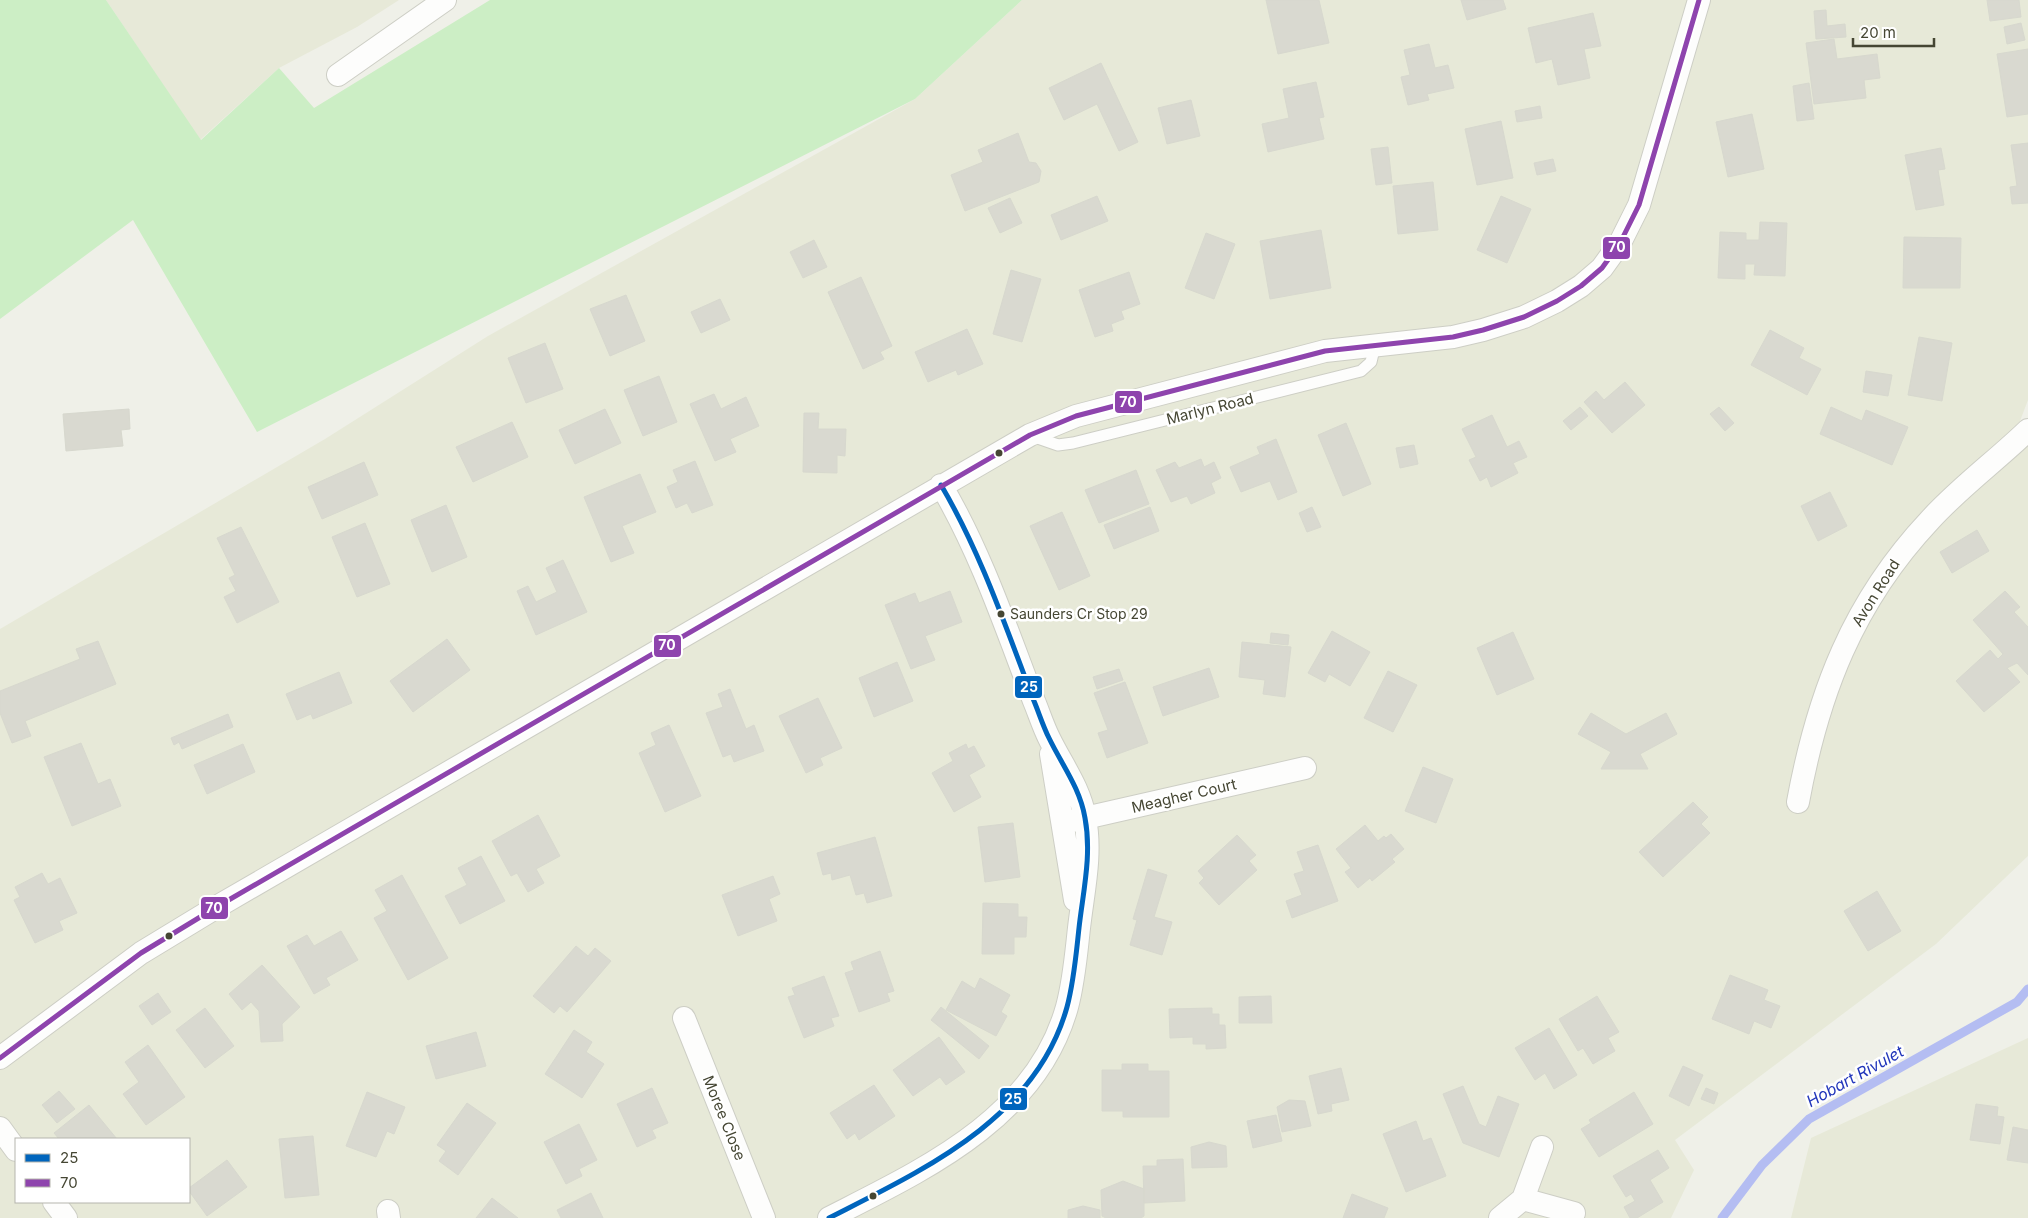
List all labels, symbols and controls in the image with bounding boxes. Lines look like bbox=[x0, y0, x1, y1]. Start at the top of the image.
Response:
scale bar bbox=[1853, 15, 1934, 47]
text: 20 m bbox=[1860, 23, 1896, 42]
line badge: 70 bbox=[1602, 236, 1631, 260]
text: 70 bbox=[1608, 238, 1626, 255]
street label: Marlyn Road bbox=[1164, 388, 1255, 429]
line badge: 70 bbox=[1114, 390, 1143, 414]
text: 70 bbox=[1119, 393, 1137, 410]
unlabelled marker bbox=[994, 448, 1004, 458]
street label: Avon Road bbox=[1847, 556, 1904, 630]
place label: Saunders Cr Stop 29 bbox=[1010, 605, 1148, 622]
marker: Saunders Cr Stop 29 bbox=[996, 609, 1006, 619]
line badge: 70 bbox=[653, 634, 682, 658]
text: 70 bbox=[658, 636, 676, 653]
line badge: 25 bbox=[1014, 675, 1043, 699]
text: 25 bbox=[1020, 678, 1038, 695]
street label: Meagher Court bbox=[1130, 774, 1238, 817]
line badge: 70 bbox=[200, 896, 229, 920]
text: 70 bbox=[205, 899, 223, 916]
unlabelled marker bbox=[164, 931, 174, 941]
water label: Hobart Rivulet bbox=[1803, 1041, 1908, 1111]
street label: Moree Close bbox=[699, 1073, 750, 1163]
line badge: 25 bbox=[999, 1087, 1028, 1111]
text: 25 bbox=[1004, 1090, 1022, 1107]
legend bbox=[15, 1138, 190, 1203]
text: 25 bbox=[60, 1148, 78, 1167]
text: 70 bbox=[60, 1173, 78, 1192]
unlabelled marker bbox=[868, 1191, 878, 1201]

